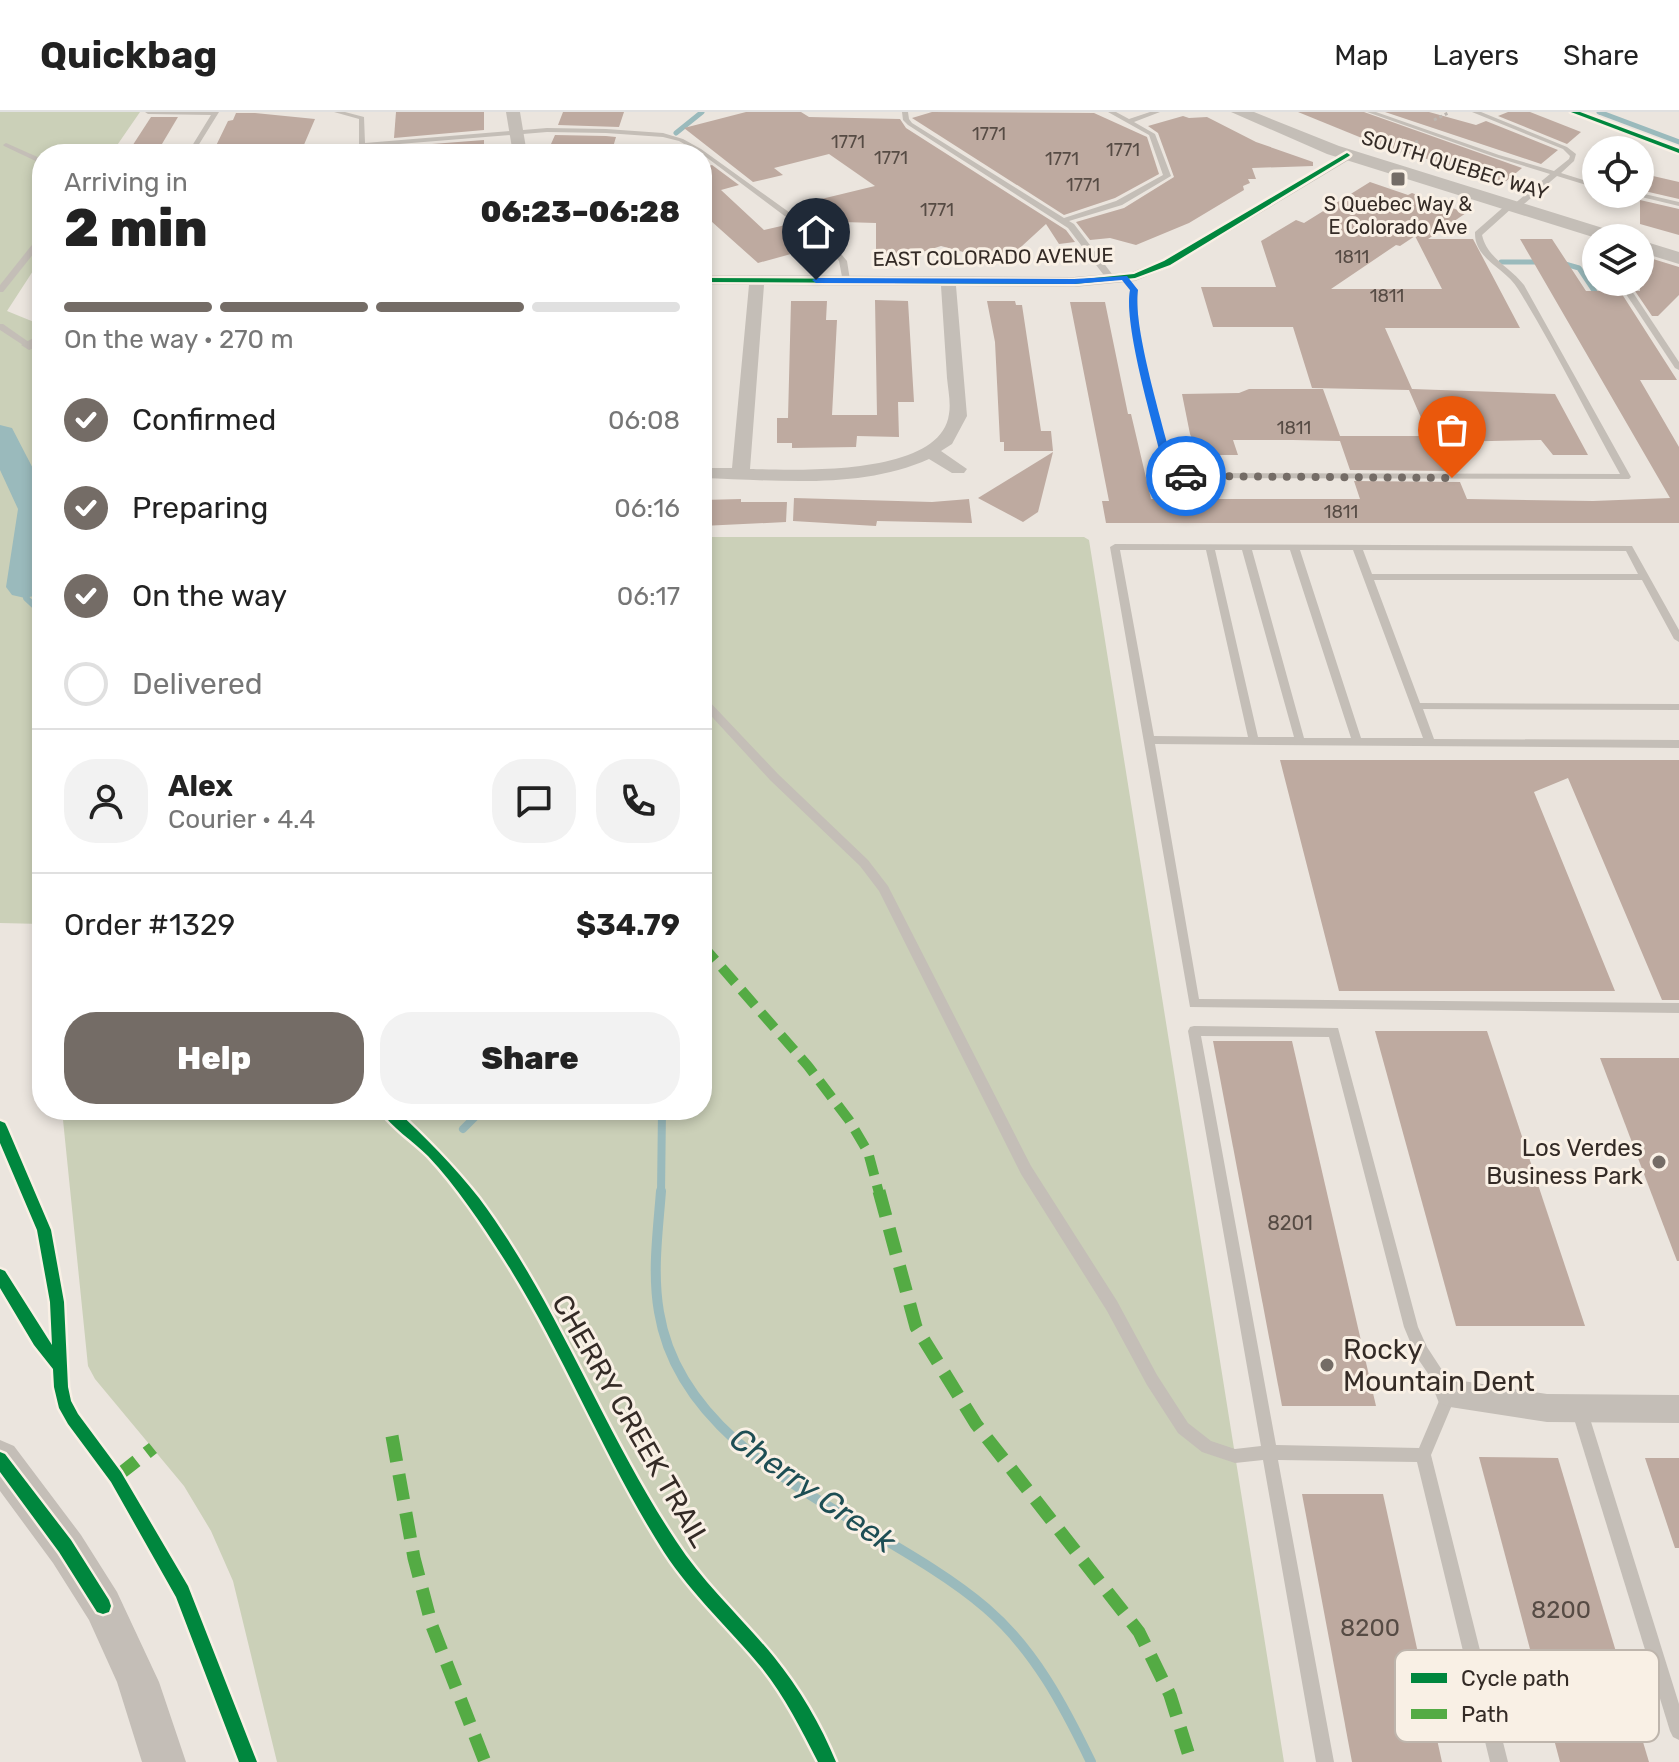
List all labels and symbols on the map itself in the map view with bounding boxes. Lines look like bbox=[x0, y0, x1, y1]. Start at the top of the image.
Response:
house number: 1771 bbox=[972, 123, 1006, 145]
street label: SOUTH QUEBEC WAY bbox=[1359, 125, 1551, 205]
house number: 1771 bbox=[831, 131, 865, 153]
house number: 1771 bbox=[1106, 139, 1140, 161]
house number: 1771 bbox=[874, 147, 908, 169]
house number: 1771 bbox=[1045, 148, 1079, 170]
marker: S Quebec Way & E Colorado Ave bbox=[1389, 170, 1407, 188]
house number: 1771 bbox=[1066, 174, 1100, 196]
place label: S Quebec Way & E Colorado Ave bbox=[1324, 192, 1472, 239]
pin bbox=[782, 198, 850, 280]
house number: 1771 bbox=[920, 199, 954, 221]
street label: EAST COLORADO AVENUE bbox=[872, 243, 1114, 271]
house number: 1811 bbox=[1335, 246, 1369, 268]
house number: 1811 bbox=[1370, 285, 1404, 307]
pin bbox=[1418, 396, 1486, 478]
house number: 1811 bbox=[1277, 417, 1311, 439]
courier bbox=[1146, 436, 1226, 516]
house number: 1811 bbox=[1324, 501, 1358, 523]
place label: Los Verdes Business Park bbox=[1486, 1134, 1644, 1190]
marker: Los Verdes Business Park bbox=[1650, 1153, 1668, 1171]
house number: 8201 bbox=[1267, 1211, 1313, 1235]
street label: CHERRY CREEK TRAIL bbox=[545, 1289, 717, 1553]
place label: Rocky Mountain Dent bbox=[1343, 1333, 1535, 1398]
marker: Rocky Mountain Dent bbox=[1318, 1356, 1336, 1374]
water label: Cherry Creek bbox=[723, 1419, 904, 1561]
house number: 8200 bbox=[1531, 1596, 1591, 1624]
house number: 8200 bbox=[1340, 1614, 1400, 1642]
legend bbox=[1395, 1650, 1659, 1742]
text: Cycle path bbox=[1461, 1665, 1570, 1692]
text: Path bbox=[1461, 1701, 1509, 1728]

